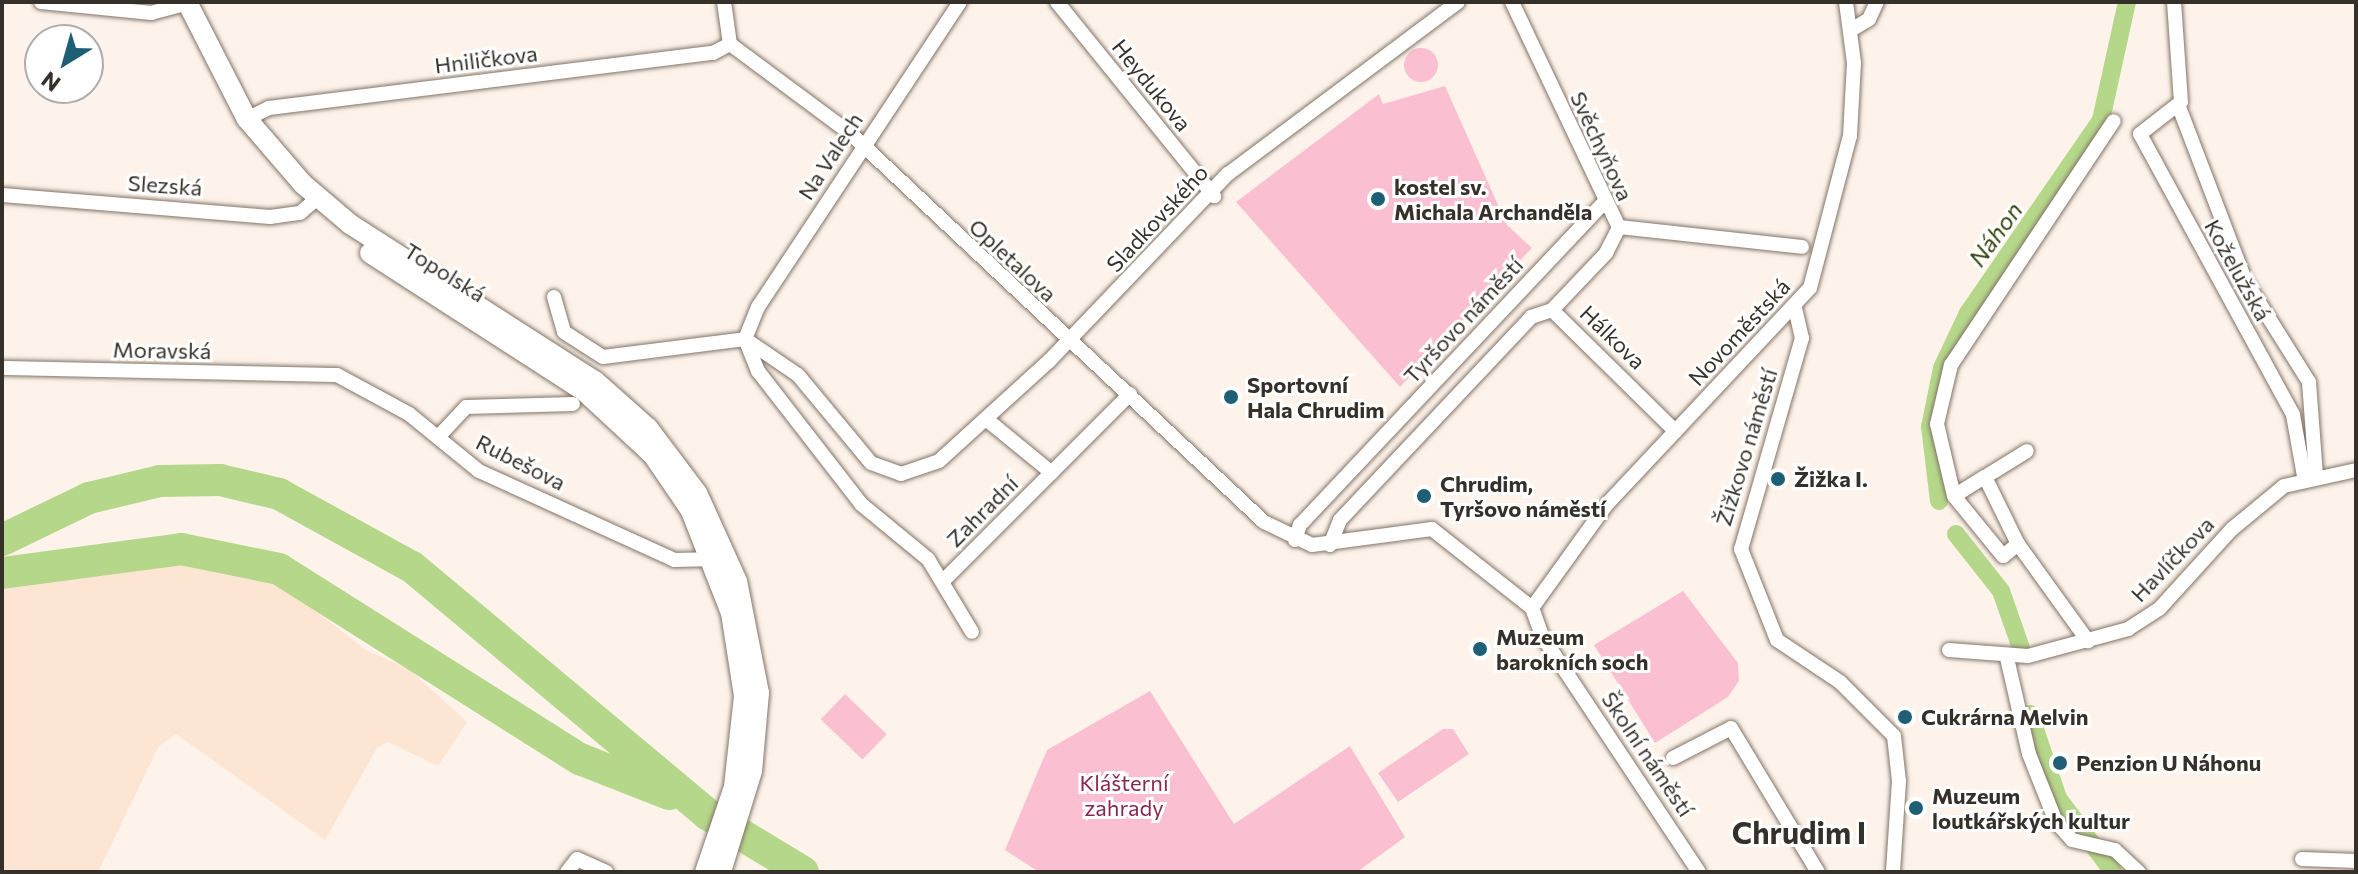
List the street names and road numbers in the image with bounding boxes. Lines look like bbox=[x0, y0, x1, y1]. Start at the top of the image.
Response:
street label: Heydukova bbox=[1107, 34, 1197, 136]
street label: Hniličkova bbox=[433, 40, 539, 78]
street label: Svěchyňova bbox=[1565, 87, 1639, 205]
street label: Na Valech bbox=[792, 108, 868, 204]
street label: Sladkovského bbox=[1101, 159, 1213, 277]
street label: Slezská bbox=[127, 169, 203, 201]
street label: Opletalova bbox=[964, 213, 1062, 307]
street label: Koželužská bbox=[2199, 215, 2277, 325]
street label: Topolská bbox=[400, 237, 490, 307]
street label: Tyršovo náměstí bbox=[1398, 251, 1528, 389]
street label: Novoměstská bbox=[1683, 273, 1795, 391]
street label: Hálkova bbox=[1575, 300, 1651, 374]
street label: Moravská bbox=[113, 336, 211, 364]
street label: Žižkovo náměstí bbox=[1710, 365, 1782, 529]
street label: Rubešova bbox=[472, 428, 570, 496]
street label: Zahradní bbox=[941, 470, 1023, 552]
street label: Havlíčkova bbox=[2125, 511, 2219, 607]
street label: Školní náměstí bbox=[1597, 687, 1699, 821]

